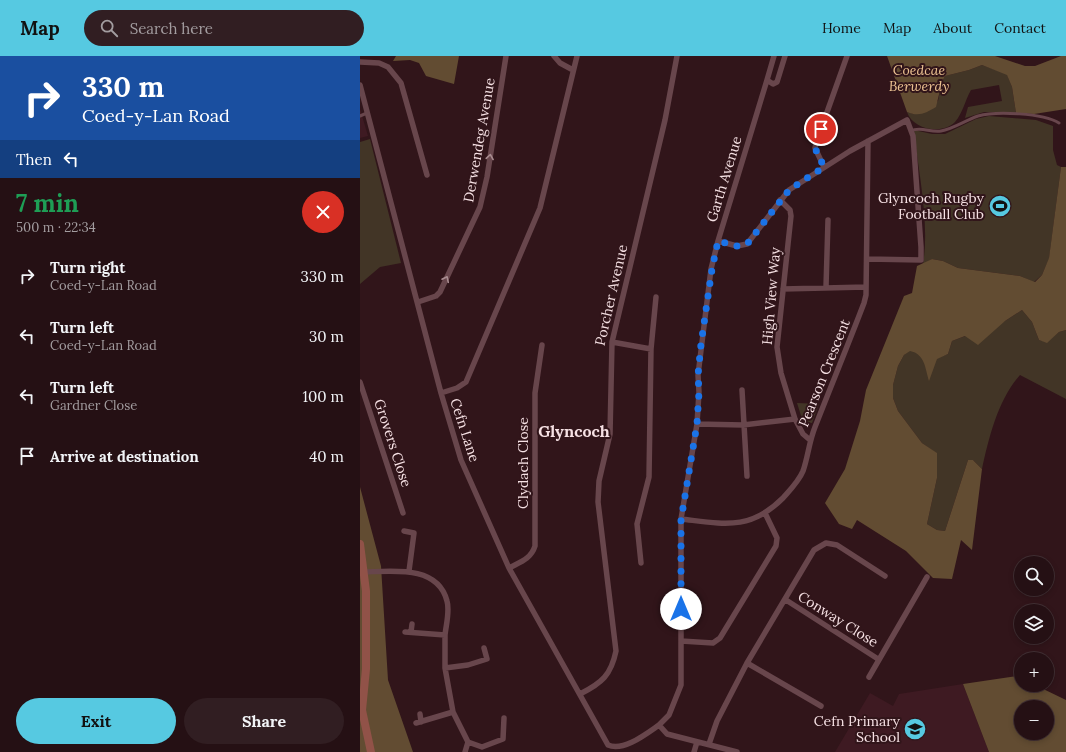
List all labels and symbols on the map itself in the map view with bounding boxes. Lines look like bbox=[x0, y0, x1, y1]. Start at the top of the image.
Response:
park label: Coedcae Berwerdy bbox=[889, 61, 949, 95]
street label: Derwendeg Avenue bbox=[459, 76, 499, 204]
pin bbox=[804, 112, 838, 146]
street label: Garth Avenue bbox=[702, 133, 746, 224]
one-way arrow bbox=[485, 154, 494, 160]
place label: Glyncoch Rugby Football Club bbox=[878, 189, 985, 223]
sports icon: Glyncoch Rugby Football Club bbox=[987, 193, 1013, 219]
street label: Porcher Avenue bbox=[591, 242, 631, 347]
street label: High View Way bbox=[758, 246, 784, 346]
one-way arrow bbox=[441, 275, 449, 283]
street label: Pearson Crescent bbox=[794, 316, 854, 430]
street label: Cefn Lane bbox=[446, 396, 484, 465]
street label: Grovers Close bbox=[370, 397, 416, 490]
street label: Clydach Close bbox=[514, 417, 532, 509]
district label: Glyncoch bbox=[538, 421, 610, 441]
street label: Conway Close bbox=[795, 587, 882, 651]
position arrow bbox=[660, 588, 702, 630]
place label: Cefn Primary School bbox=[814, 712, 901, 746]
school or university icon: Cefn Primary School bbox=[902, 716, 928, 742]

